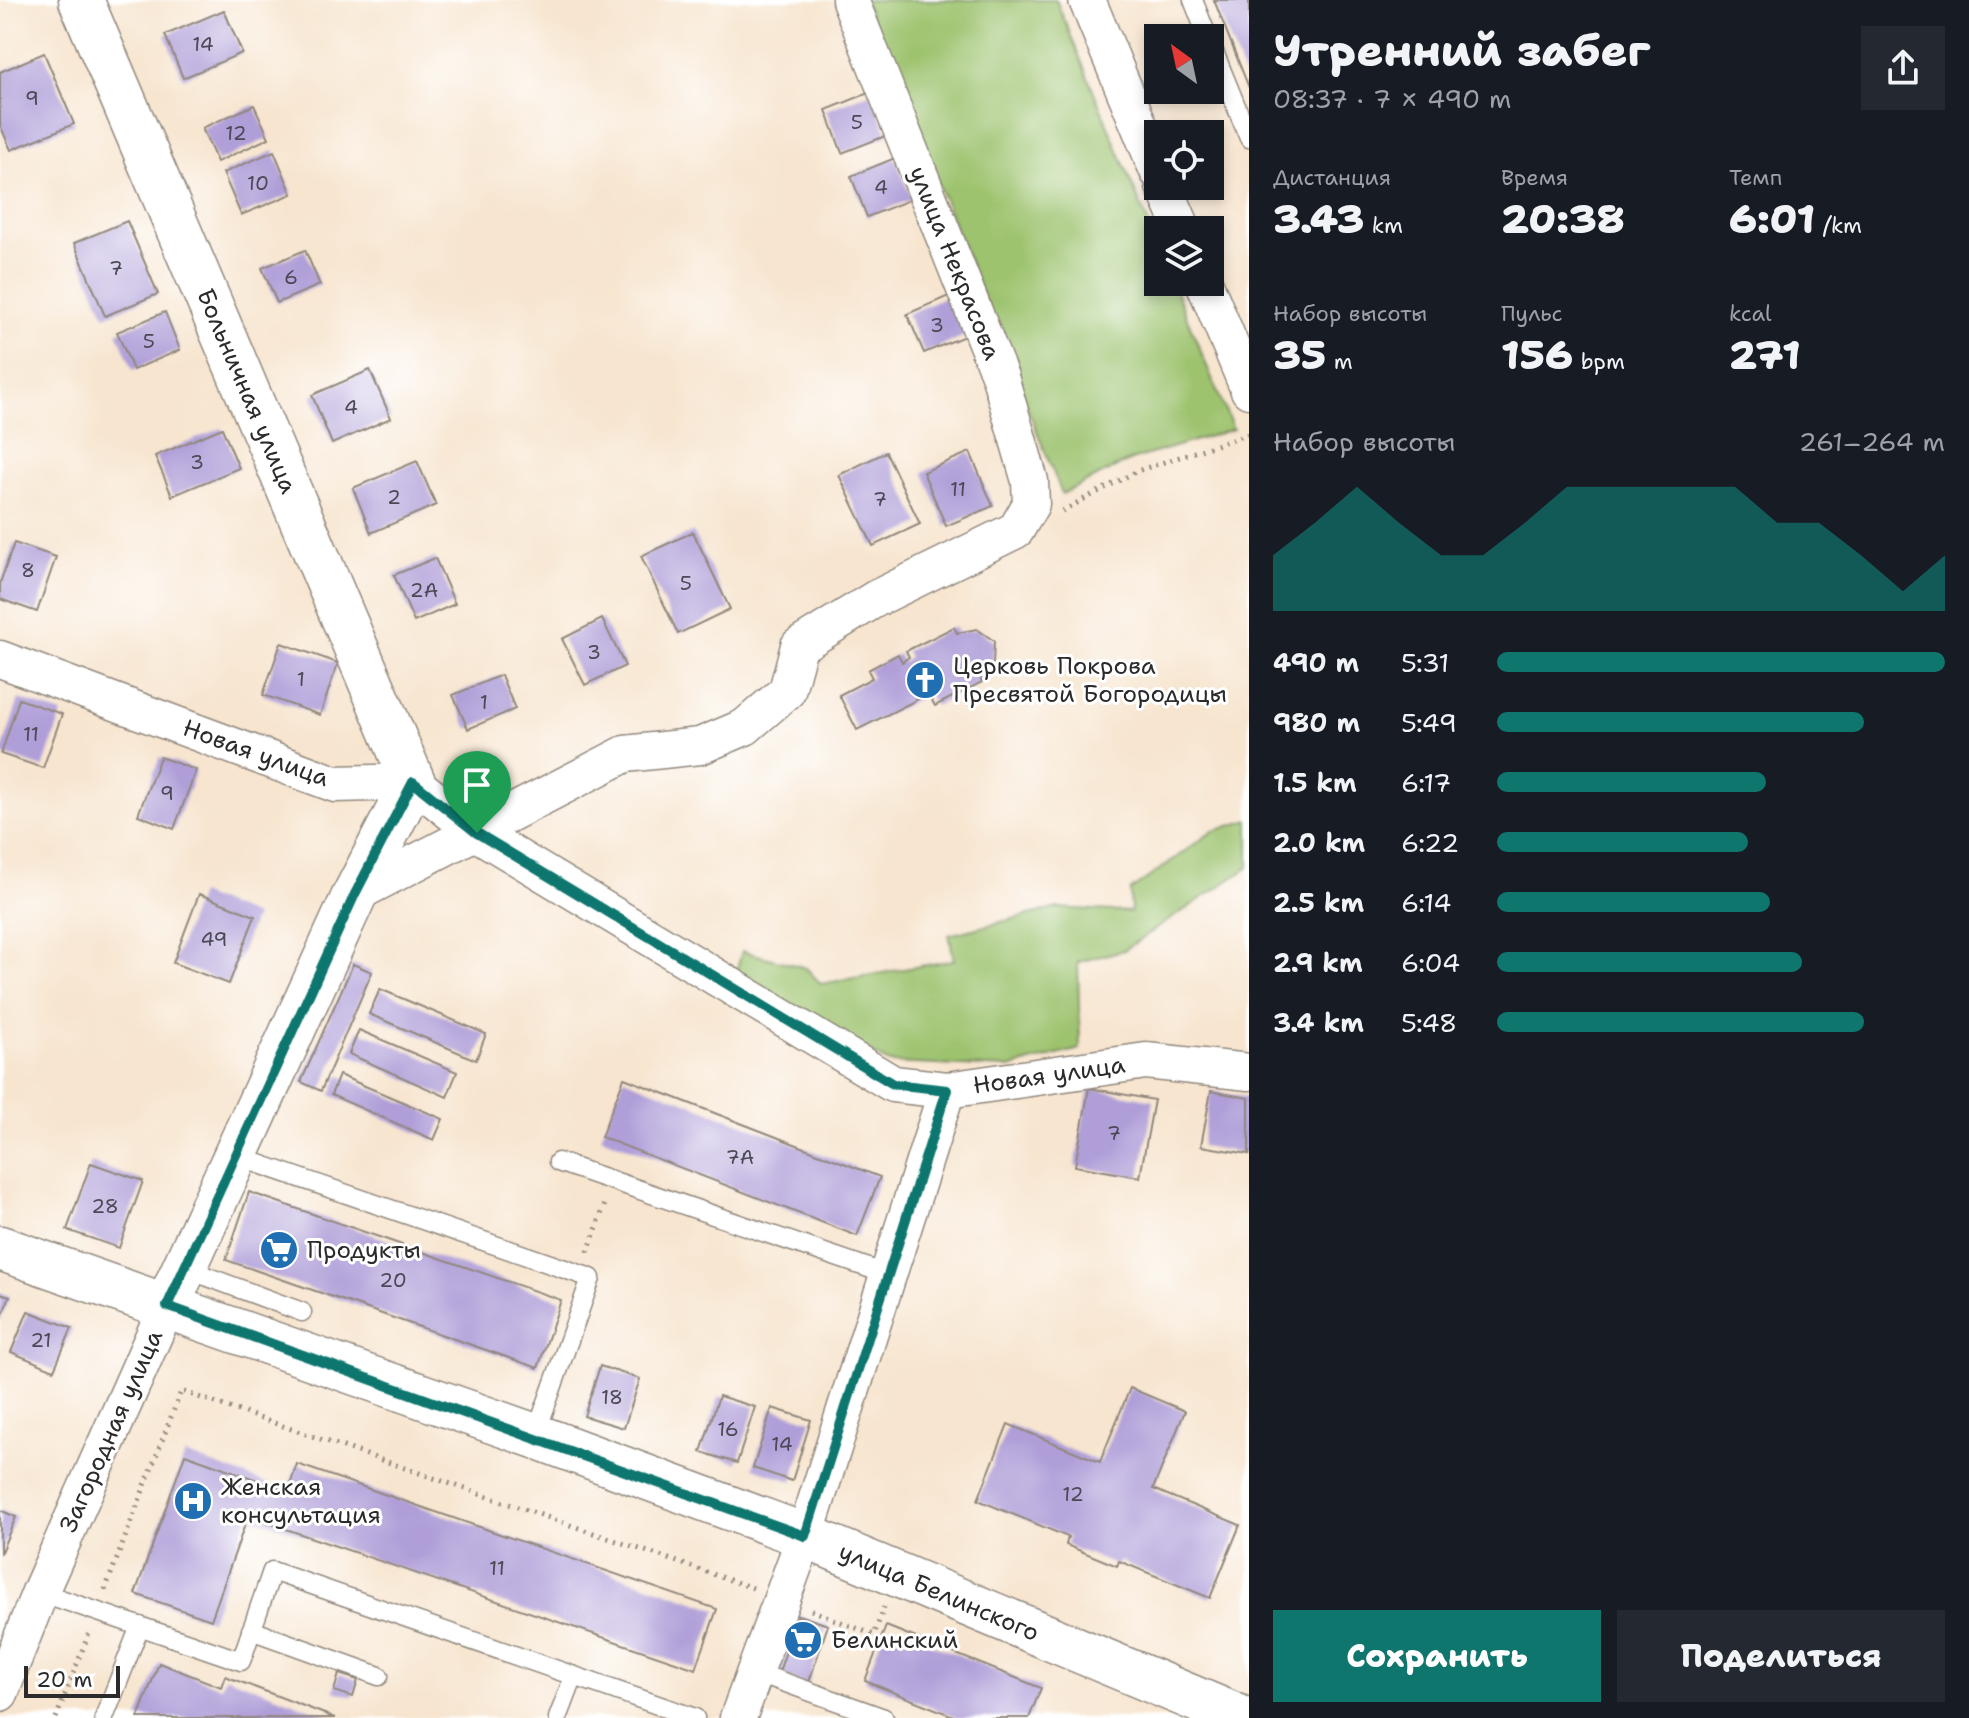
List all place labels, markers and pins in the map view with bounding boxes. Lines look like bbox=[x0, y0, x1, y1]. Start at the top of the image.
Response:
place label: Церковь Покрова Пресвятой Богородицы bbox=[953, 650, 1227, 710]
church icon: Церковь Покрова Пресвятой Богородицы bbox=[904, 659, 946, 701]
pin bbox=[443, 751, 511, 833]
supermarket icon: Продукты bbox=[258, 1229, 300, 1271]
place label: Продукты bbox=[307, 1234, 421, 1266]
place label: Женская консультация bbox=[221, 1471, 381, 1531]
hospital icon: Женская консультация bbox=[172, 1480, 214, 1522]
supermarket icon: Белинский bbox=[782, 1619, 824, 1661]
place label: Белинский bbox=[831, 1624, 958, 1656]

